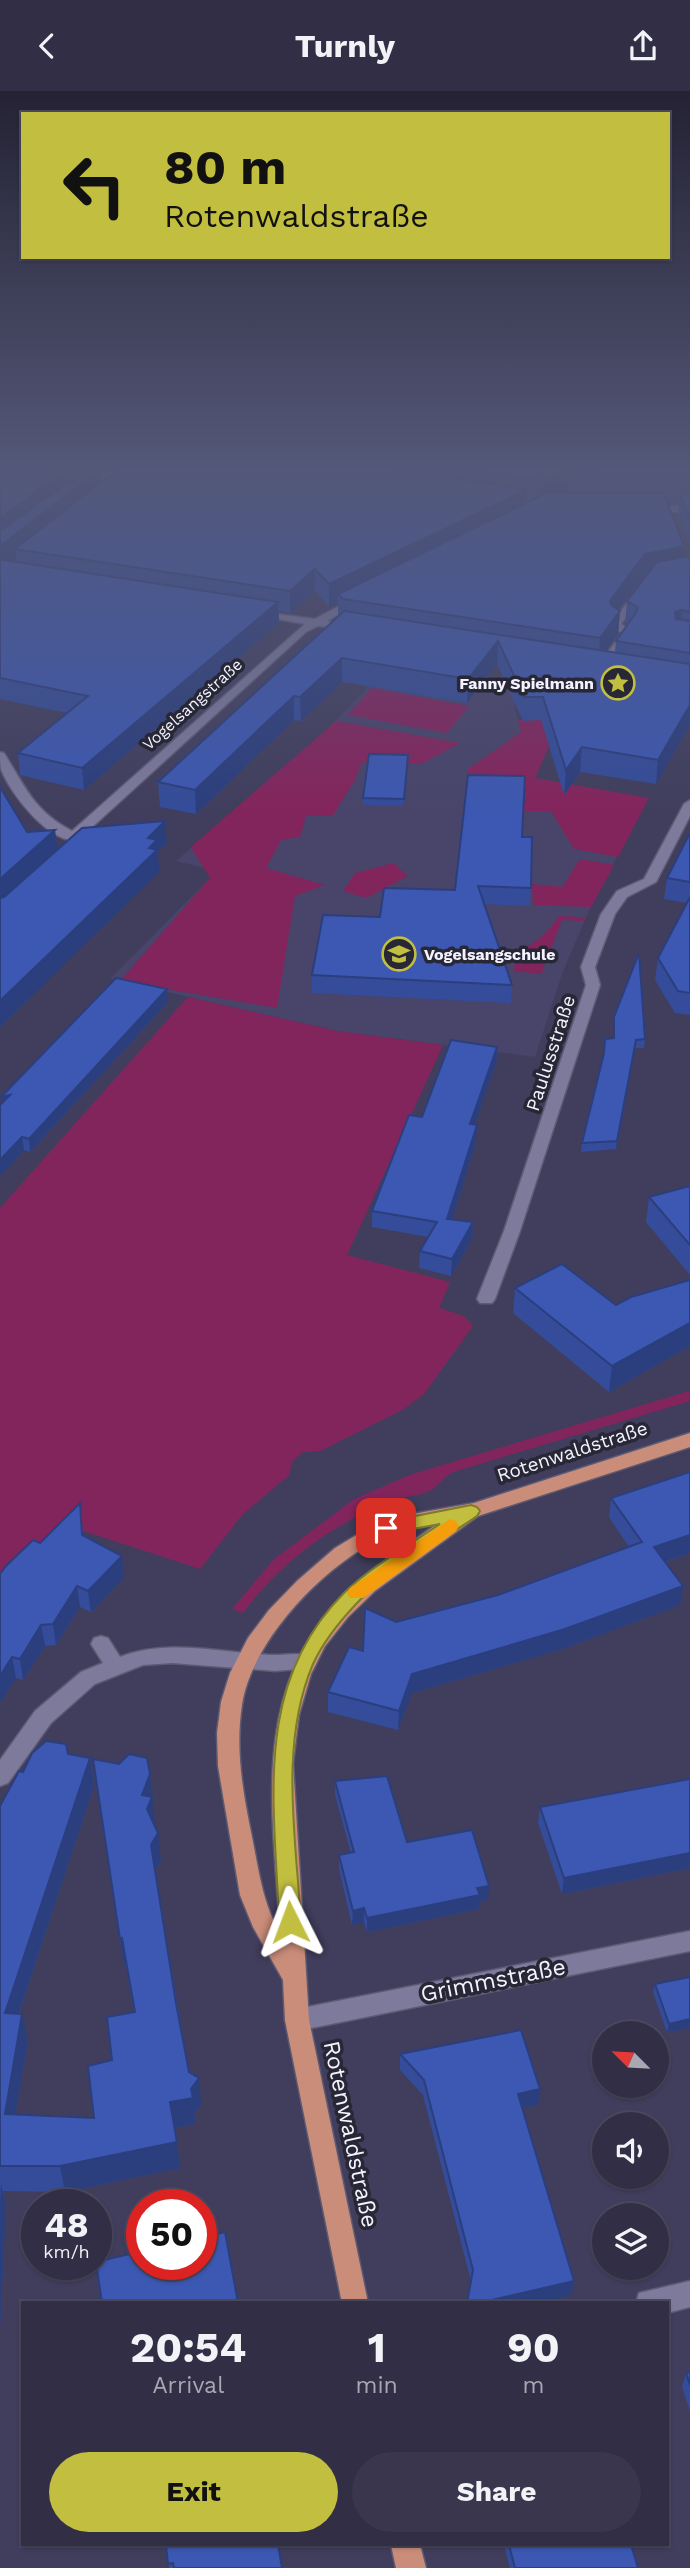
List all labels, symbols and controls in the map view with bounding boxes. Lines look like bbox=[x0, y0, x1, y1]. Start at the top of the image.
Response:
icon: back bbox=[28, 27, 66, 65]
text: Turnly bbox=[295, 27, 395, 65]
icon: share bbox=[624, 27, 662, 65]
text: 80 m bbox=[164, 138, 286, 196]
icon: left bbox=[49, 140, 140, 231]
text: Rotenwaldstraße bbox=[164, 197, 429, 235]
street label: Vogelsangstraße bbox=[139, 655, 246, 754]
place icon: Fanny Spielmann bbox=[599, 664, 637, 702]
place label: Fanny Spielmann bbox=[459, 674, 594, 693]
school or university icon: Vogelsangschule bbox=[380, 935, 418, 973]
place label: Vogelsangschule bbox=[424, 945, 555, 964]
street label: Paulusstraße bbox=[521, 992, 580, 1114]
street label: Rotenwaldstraße bbox=[494, 1416, 650, 1487]
pin bbox=[356, 1498, 416, 1558]
icon: arrive bbox=[367, 1509, 405, 1547]
position arrow bbox=[253, 1885, 327, 1959]
street label: Grimmstraße bbox=[418, 1953, 568, 2008]
north arrow bbox=[592, 2021, 668, 2098]
map controls bbox=[592, 2021, 669, 2280]
street label: Rotenwaldstraße bbox=[318, 2038, 383, 2230]
button: sound bbox=[592, 2112, 669, 2189]
speed limit sign: 50 bbox=[126, 2189, 217, 2280]
button: layers bbox=[592, 2203, 669, 2280]
text: 48 bbox=[44, 2204, 89, 2246]
text: km/h bbox=[43, 2241, 90, 2262]
text: 20:54 bbox=[130, 2323, 246, 2372]
text: 1 bbox=[368, 2323, 386, 2372]
text: 90 bbox=[507, 2323, 560, 2372]
text: Arrival bbox=[152, 2372, 224, 2399]
text: min bbox=[356, 2372, 398, 2399]
text: m bbox=[522, 2372, 544, 2399]
button: Exit bbox=[49, 2452, 338, 2532]
button: Share bbox=[352, 2452, 641, 2532]

